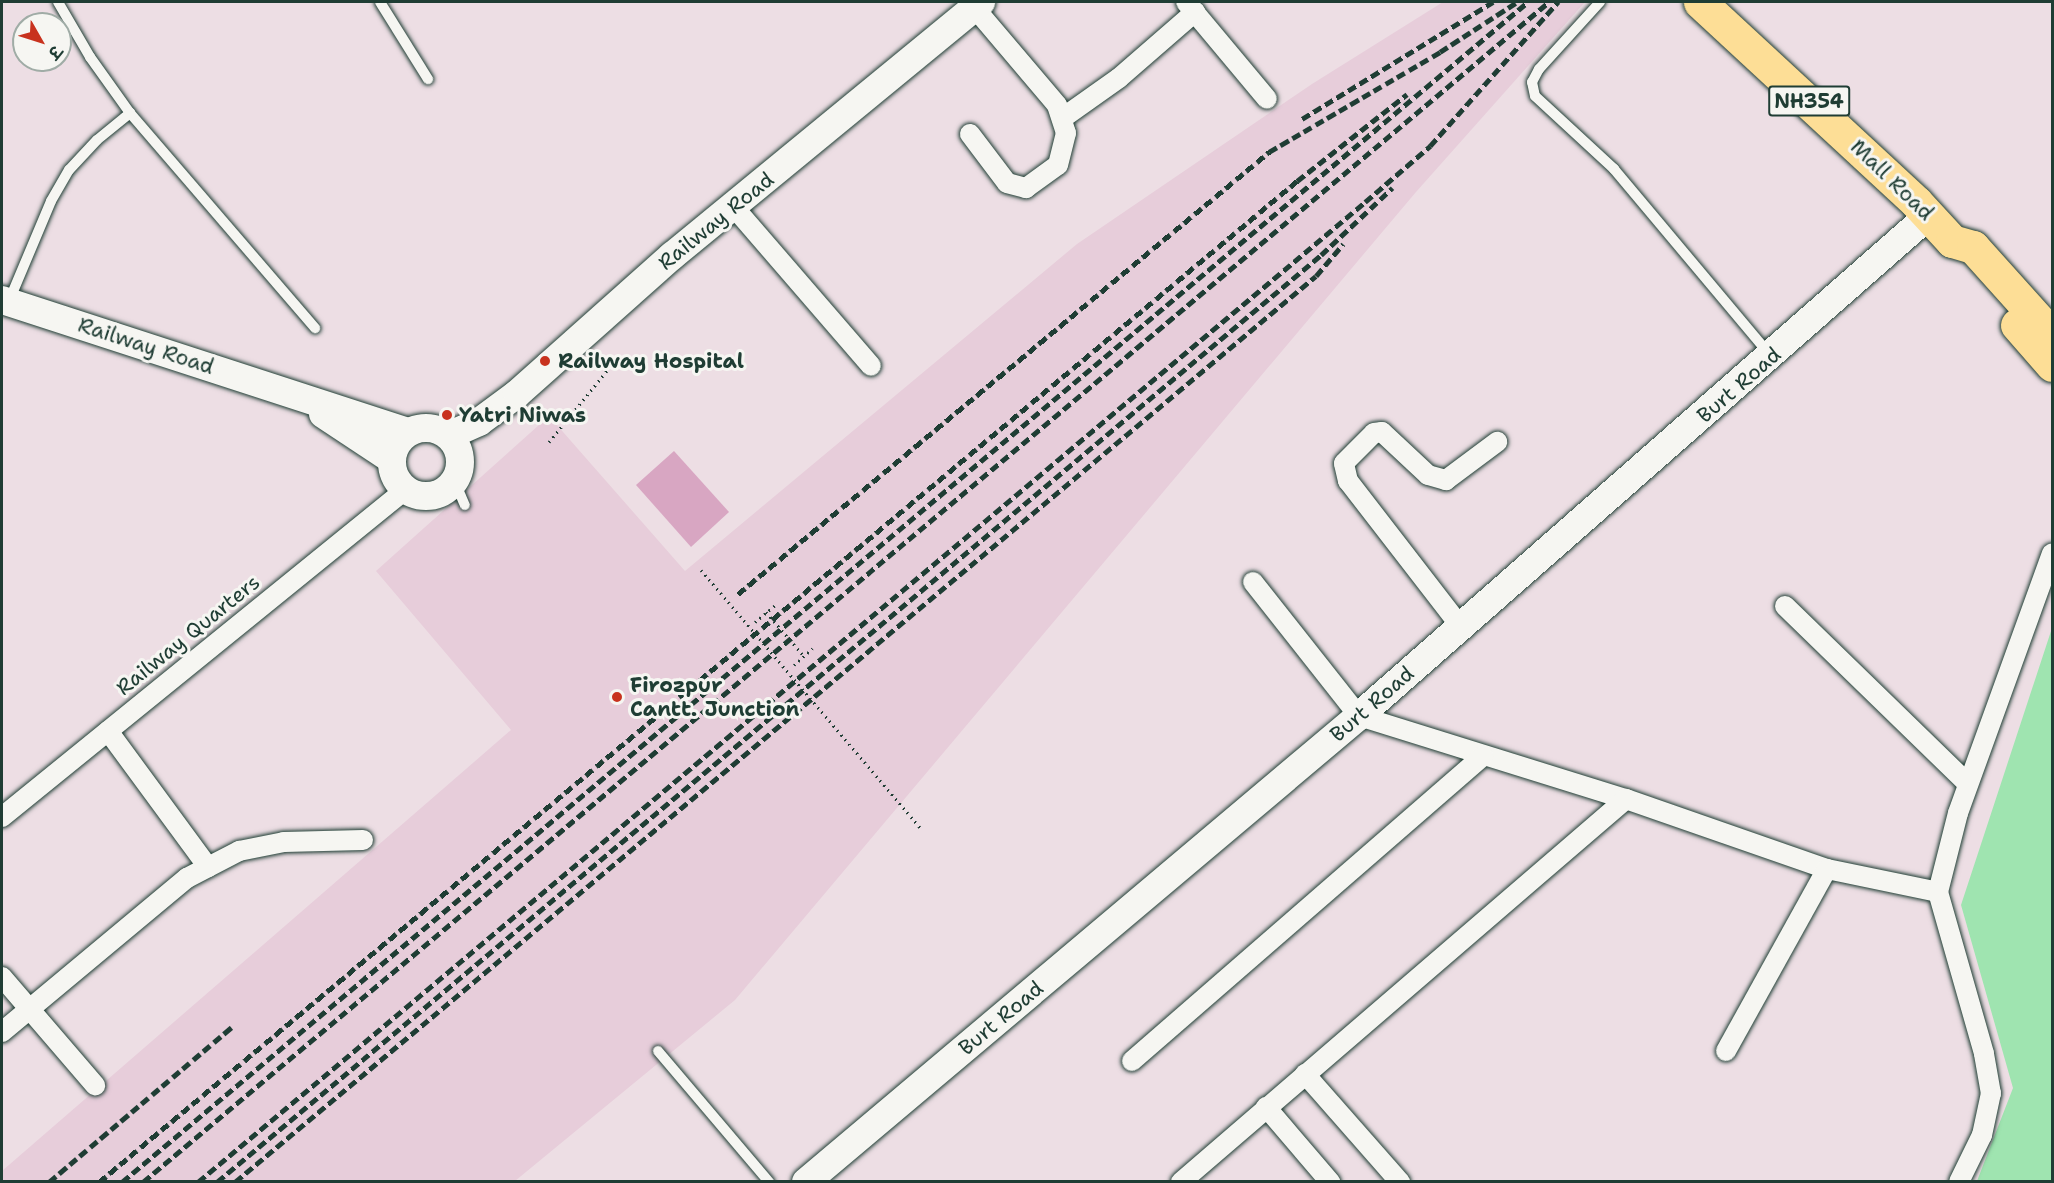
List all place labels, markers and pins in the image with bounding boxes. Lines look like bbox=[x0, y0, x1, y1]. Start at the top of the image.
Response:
place label: Railway Hospital bbox=[558, 348, 744, 374]
marker: Railway Hospital bbox=[536, 352, 554, 370]
place label: Yatri Niwas bbox=[459, 402, 586, 428]
marker: Yatri Niwas bbox=[440, 408, 454, 422]
place label: Firozpur Cantt. Junction bbox=[630, 672, 800, 722]
marker: Firozpur Cantt. Junction bbox=[608, 688, 626, 706]

